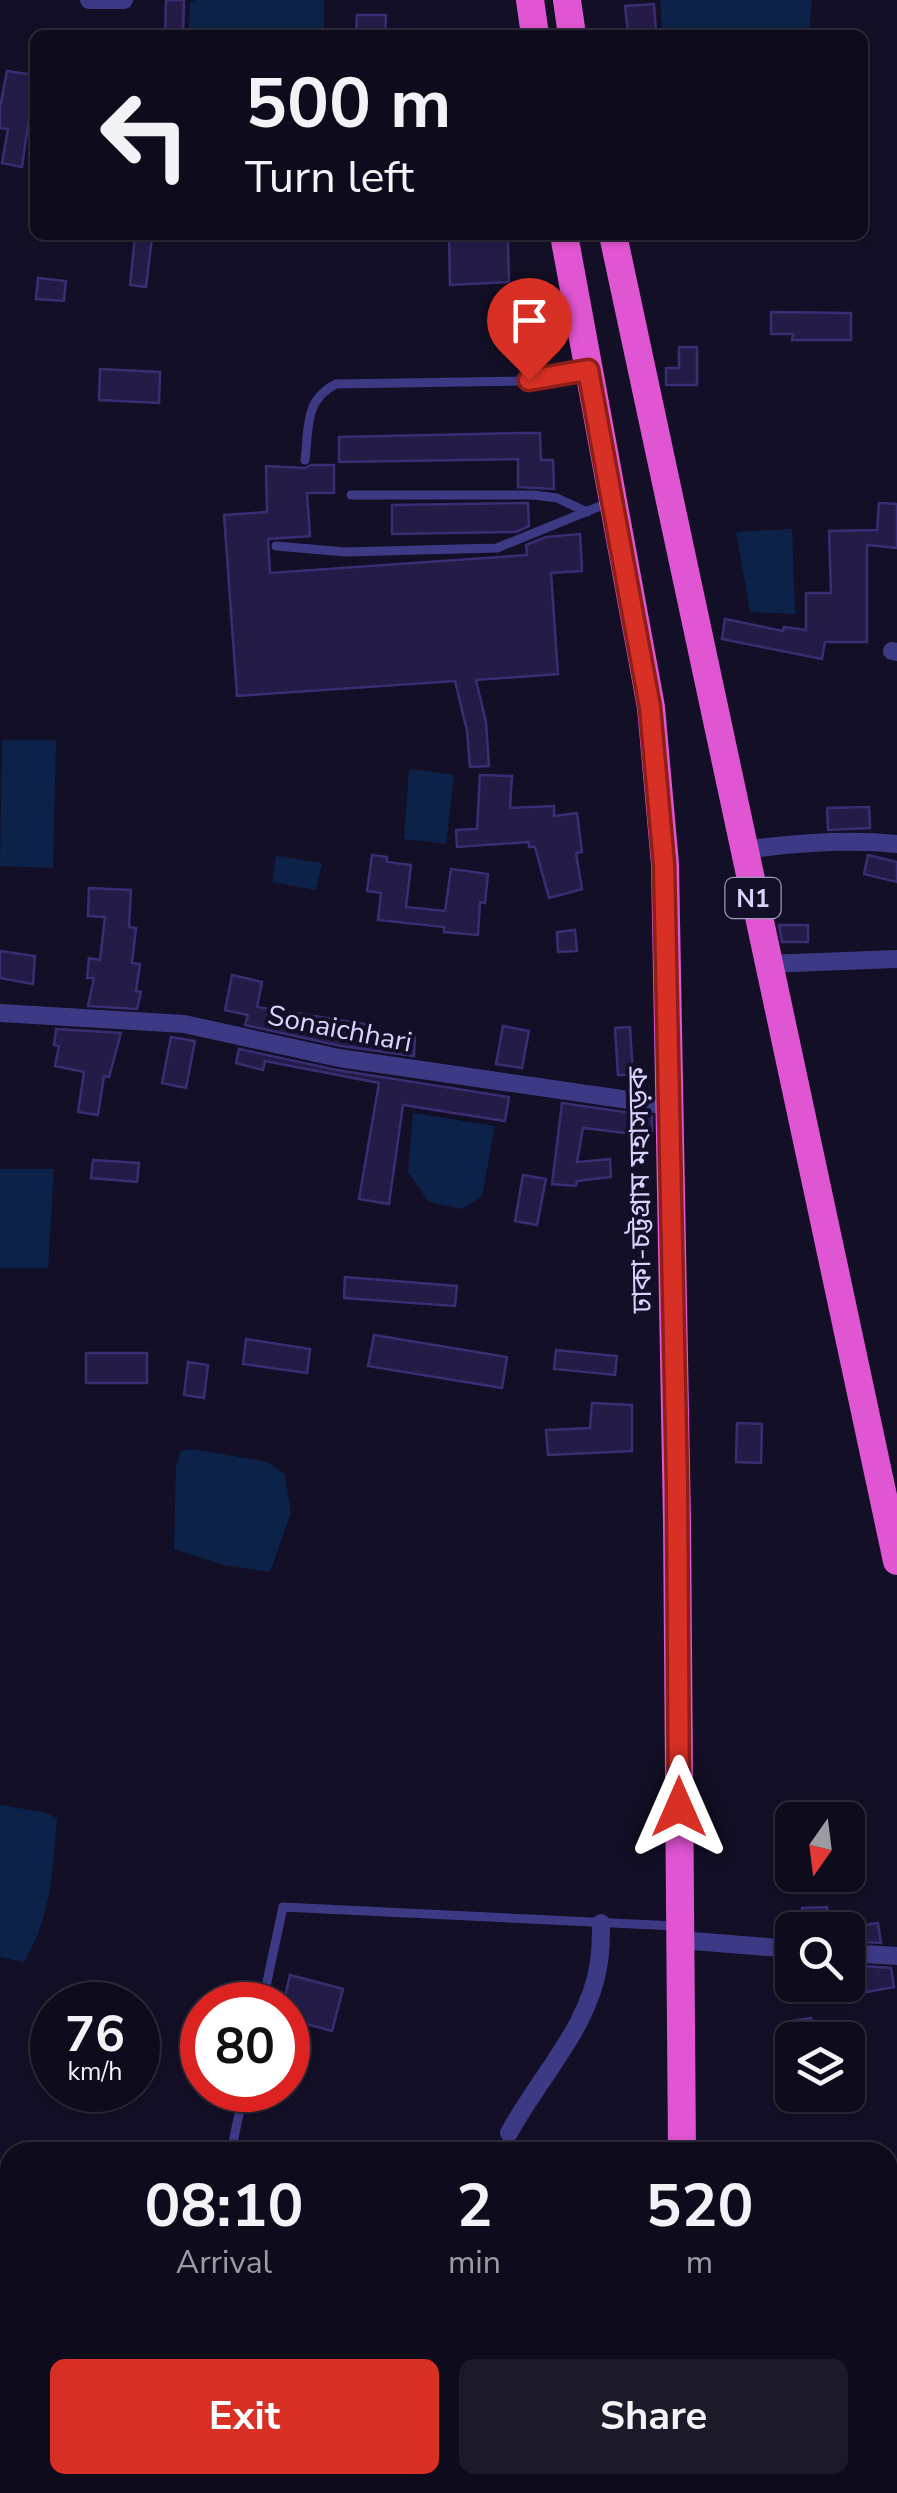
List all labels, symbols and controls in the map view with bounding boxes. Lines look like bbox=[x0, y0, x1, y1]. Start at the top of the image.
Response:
text: 500 m bbox=[245, 56, 451, 152]
icon: left bbox=[80, 70, 210, 200]
text: Turn left bbox=[245, 147, 414, 208]
pin bbox=[487, 278, 572, 381]
icon: arrive bbox=[502, 293, 557, 348]
road number: N1 bbox=[726, 878, 780, 918]
street label: Sonaichhari bbox=[264, 996, 415, 1062]
street label: ঢাকা-চট্টগ্রাম মহাসড়ক bbox=[619, 1066, 661, 1314]
position arrow bbox=[627, 1755, 731, 1859]
north arrow bbox=[775, 1802, 865, 1892]
map controls bbox=[775, 1802, 865, 2112]
button: search bbox=[775, 1912, 865, 2002]
speed limit sign: 80 bbox=[180, 1982, 310, 2112]
text: 76 bbox=[65, 2000, 125, 2069]
button: layers bbox=[775, 2022, 865, 2112]
text: km/h bbox=[67, 2055, 123, 2089]
text: 08:10 bbox=[145, 2165, 303, 2247]
text: 2 bbox=[456, 2165, 492, 2247]
text: 520 bbox=[645, 2165, 753, 2247]
text: Arrival bbox=[176, 2241, 272, 2284]
text: min bbox=[448, 2241, 501, 2284]
text: m bbox=[686, 2241, 713, 2284]
button: Exit bbox=[50, 2359, 439, 2474]
button: Share bbox=[459, 2359, 848, 2474]

